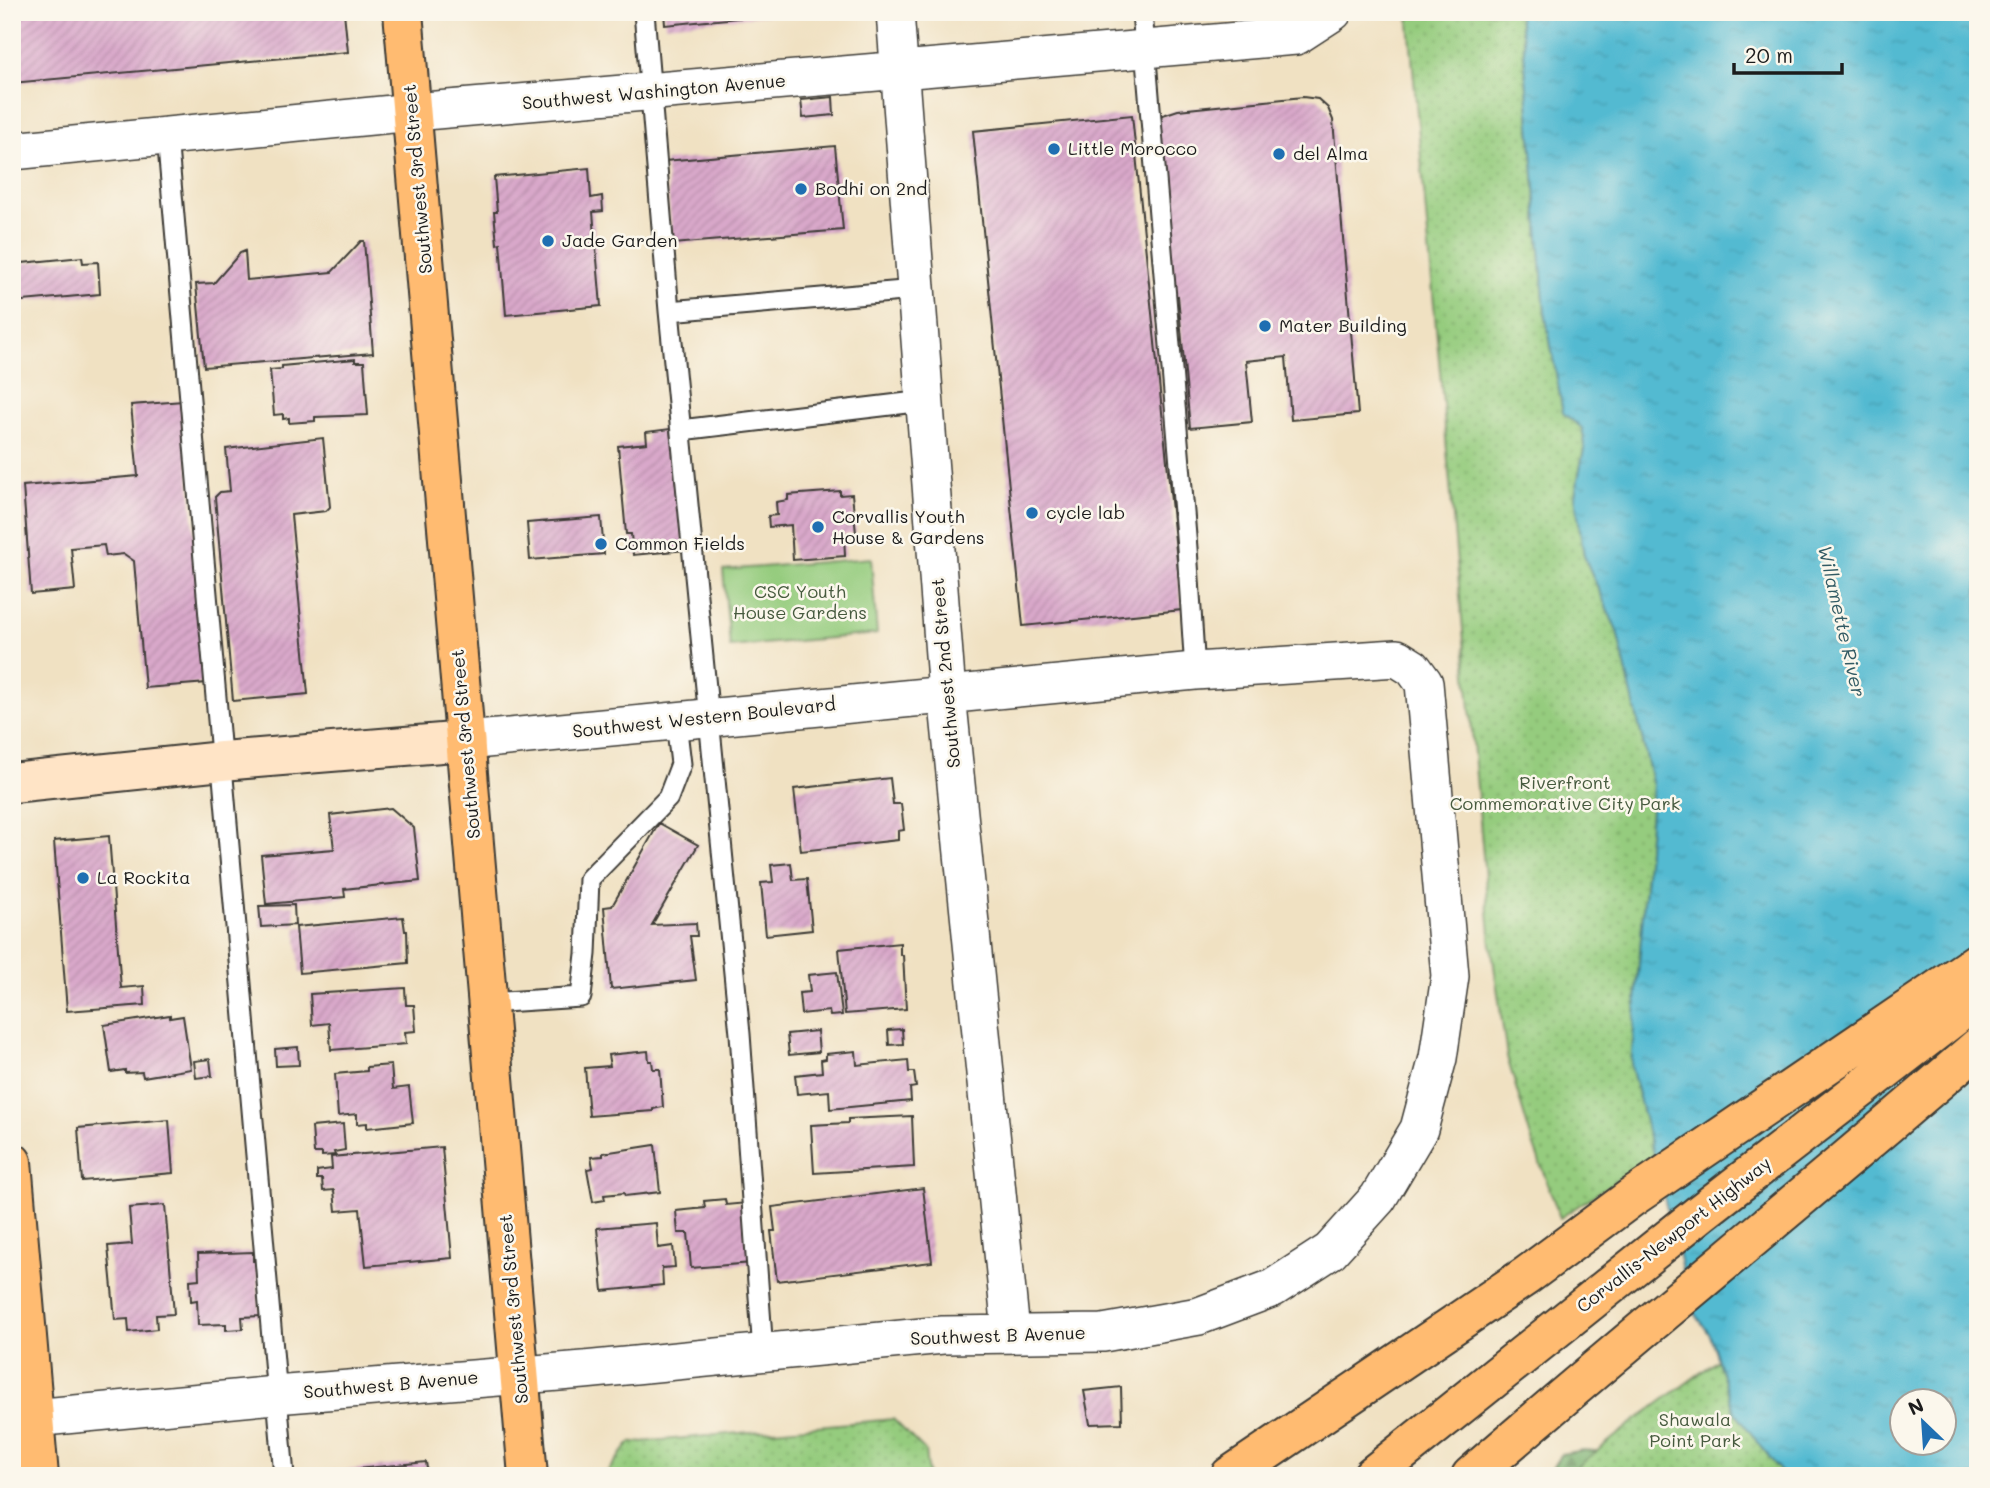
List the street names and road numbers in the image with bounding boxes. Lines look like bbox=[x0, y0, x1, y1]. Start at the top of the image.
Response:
street label: Southwest Washington Avenue bbox=[521, 68, 787, 114]
street label: Southwest 3rd Street bbox=[397, 83, 437, 275]
street label: Southwest 2nd Street bbox=[925, 577, 965, 769]
street label: Southwest 3rd Street bbox=[445, 648, 485, 840]
street label: Southwest Western Boulevard bbox=[571, 691, 837, 743]
street label: Corvallis-Newport Highway bbox=[1571, 1151, 1776, 1318]
street label: Southwest 3rd Street bbox=[493, 1213, 533, 1405]
street label: Southwest B Avenue bbox=[910, 1320, 1086, 1350]
street label: Southwest B Avenue bbox=[302, 1364, 479, 1404]

